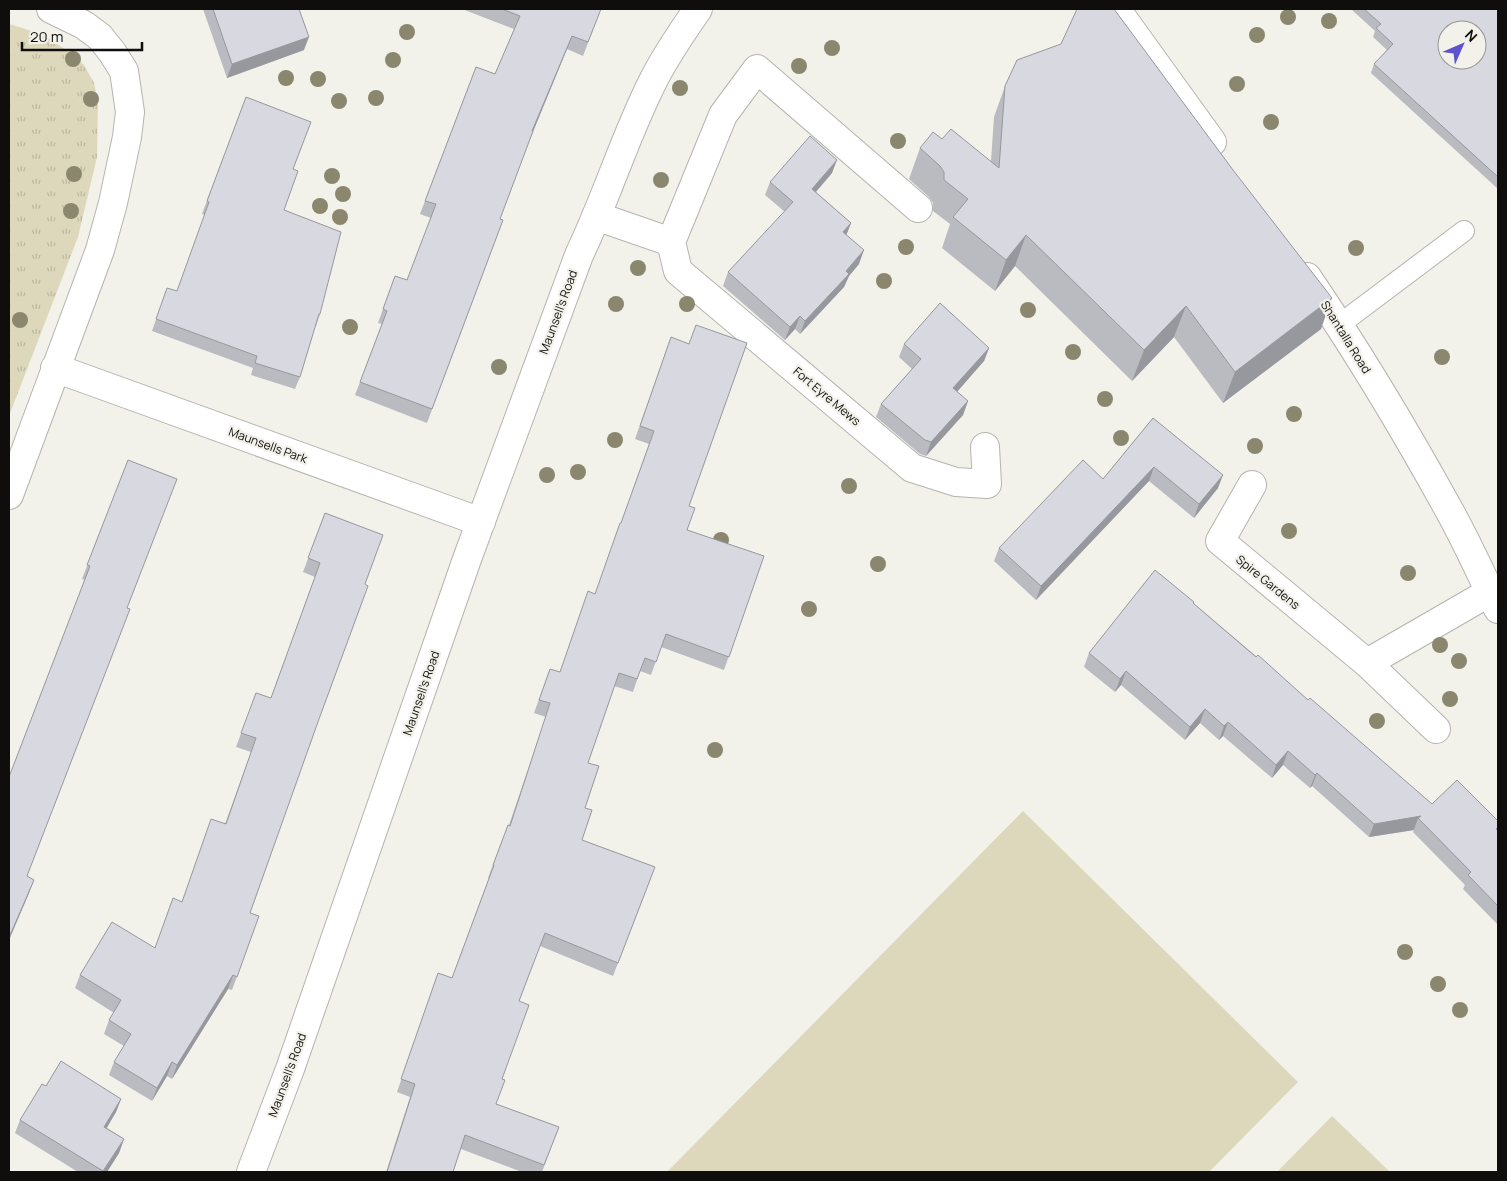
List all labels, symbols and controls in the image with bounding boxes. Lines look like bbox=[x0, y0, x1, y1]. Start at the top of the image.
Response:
scale bar bbox=[22, 20, 142, 52]
north arrow bbox=[1437, 20, 1487, 70]
text: N bbox=[1461, 25, 1482, 46]
text: 20 m bbox=[30, 26, 63, 47]
street label: Maunsell's Road bbox=[535, 268, 581, 356]
street label: Shantalla Road bbox=[1317, 297, 1375, 377]
street label: Fort Eyre Mews bbox=[790, 363, 864, 429]
street label: Maunsells Park bbox=[226, 423, 311, 467]
street label: Spire Gardens bbox=[1232, 551, 1304, 613]
street label: Maunsell's Road bbox=[399, 648, 443, 738]
street label: Maunsell's Road bbox=[264, 1031, 310, 1119]

